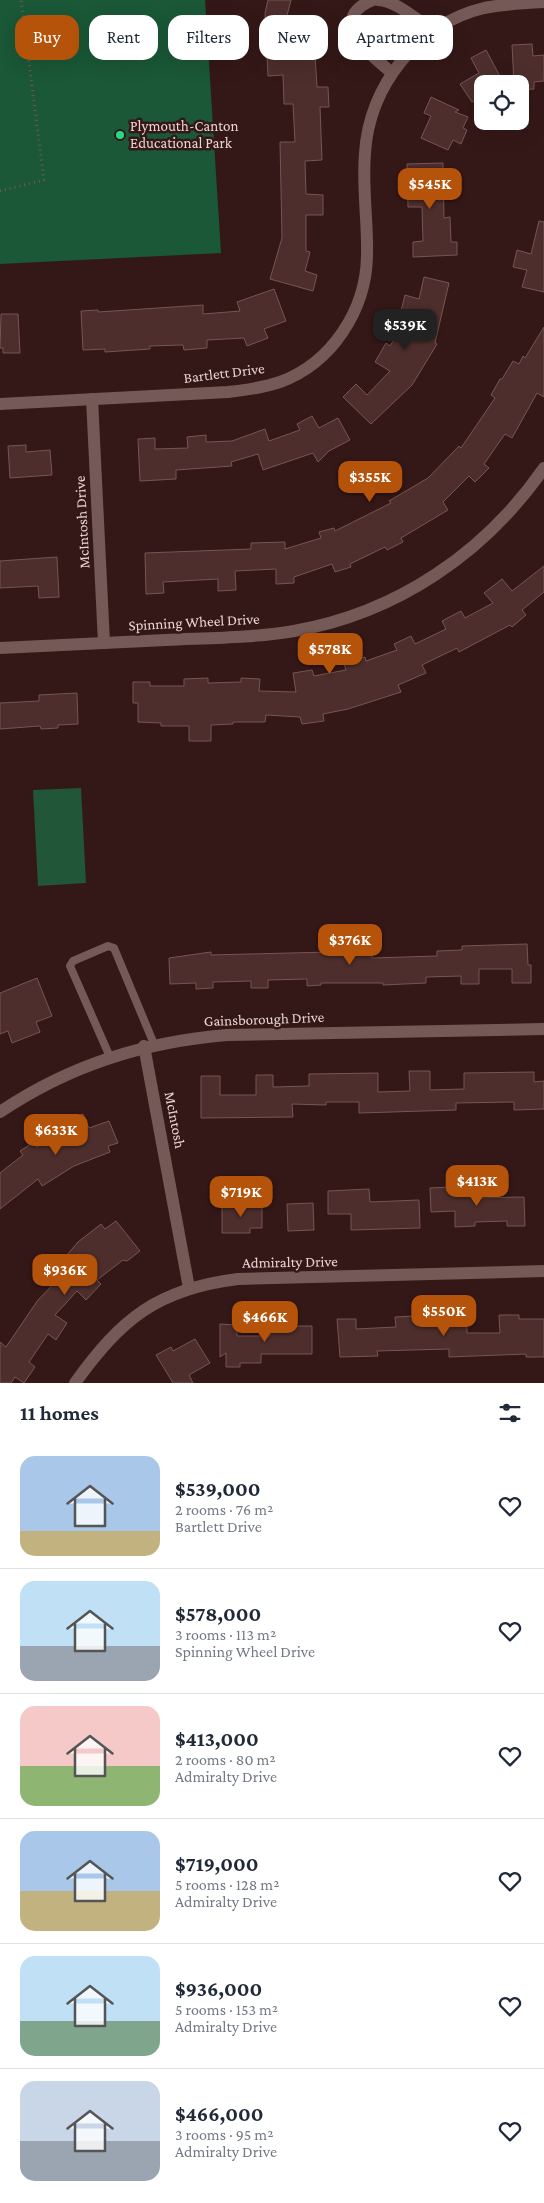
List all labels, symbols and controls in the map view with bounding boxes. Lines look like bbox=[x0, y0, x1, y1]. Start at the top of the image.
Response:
chip: Buy bbox=[15, 15, 79, 60]
chip: Rent bbox=[89, 15, 158, 60]
chip: Filters bbox=[168, 15, 249, 60]
chip: New bbox=[259, 15, 328, 60]
chip: Apartment bbox=[338, 15, 453, 60]
map controls bbox=[474, 75, 529, 130]
button: locate bbox=[474, 75, 529, 130]
place label: Plymouth-Canton Educational Park bbox=[130, 118, 239, 151]
marker: Plymouth-Canton Educational Park bbox=[114, 129, 126, 141]
pin: $545K bbox=[395, 168, 465, 210]
text: $545K bbox=[409, 175, 451, 192]
pin: $539K bbox=[370, 308, 440, 351]
text: $539K bbox=[384, 316, 426, 333]
street label: Bartlett Drive bbox=[183, 360, 266, 386]
pin: $355K bbox=[335, 460, 405, 503]
text: $355K bbox=[349, 468, 391, 485]
street label: McIntosh Drive bbox=[72, 475, 92, 569]
street label: Spinning Wheel Drive bbox=[128, 611, 260, 634]
pin: $578K bbox=[295, 632, 365, 675]
text: $578K bbox=[309, 640, 351, 657]
pin: $376K bbox=[315, 924, 385, 966]
text: $376K bbox=[329, 931, 371, 948]
street label: Gainsborough Drive bbox=[203, 1009, 325, 1030]
street label: McIntosh bbox=[162, 1090, 188, 1150]
pin: $633K bbox=[21, 1114, 91, 1156]
text: $633K bbox=[35, 1121, 77, 1138]
pin: $413K bbox=[442, 1164, 512, 1207]
text: $413K bbox=[457, 1172, 497, 1189]
pin: $719K bbox=[206, 1176, 276, 1218]
text: $719K bbox=[221, 1183, 261, 1200]
street label: Admiralty Drive bbox=[242, 1253, 338, 1272]
pin: $936K bbox=[30, 1254, 100, 1296]
text: $936K bbox=[43, 1261, 87, 1278]
pin: $550K bbox=[409, 1294, 479, 1337]
pin: $466K bbox=[230, 1300, 300, 1343]
text: $550K bbox=[422, 1302, 466, 1319]
text: $466K bbox=[243, 1308, 287, 1325]
icon: filters bbox=[496, 1399, 524, 1427]
text: 11 homes bbox=[20, 1401, 99, 1425]
icon: home bbox=[60, 1476, 120, 1536]
text: $539,000 bbox=[175, 1477, 260, 1501]
icon: heart bbox=[496, 1492, 524, 1520]
text: 2 rooms · 76 m² bbox=[175, 1501, 273, 1518]
text: Bartlett Drive bbox=[175, 1518, 262, 1535]
icon: home bbox=[60, 1601, 120, 1661]
text: $578,000 bbox=[175, 1602, 261, 1626]
icon: heart bbox=[496, 1617, 524, 1645]
text: 3 rooms · 113 m² bbox=[175, 1626, 276, 1643]
text: Spinning Wheel Drive bbox=[175, 1643, 315, 1660]
icon: home bbox=[60, 1726, 120, 1786]
text: $413,000 bbox=[175, 1727, 259, 1751]
icon: heart bbox=[496, 1742, 524, 1770]
text: 2 rooms · 80 m² bbox=[175, 1751, 276, 1768]
text: Admiralty Drive bbox=[175, 1768, 277, 1785]
icon: home bbox=[60, 1851, 120, 1911]
text: $719,000 bbox=[175, 1852, 258, 1876]
icon: heart bbox=[496, 1867, 524, 1895]
text: 5 rooms · 128 m² bbox=[175, 1876, 279, 1893]
text: Admiralty Drive bbox=[175, 1893, 277, 1910]
icon: home bbox=[60, 1976, 120, 2036]
text: $936,000 bbox=[175, 1977, 262, 2001]
icon: heart bbox=[496, 1992, 524, 2020]
text: 5 rooms · 153 m² bbox=[175, 2001, 278, 2018]
text: Admiralty Drive bbox=[175, 2018, 277, 2035]
icon: home bbox=[60, 2101, 120, 2161]
text: $466,000 bbox=[175, 2102, 264, 2126]
icon: heart bbox=[496, 2117, 524, 2145]
text: 3 rooms · 95 m² bbox=[175, 2126, 273, 2143]
text: Admiralty Drive bbox=[175, 2143, 277, 2160]

